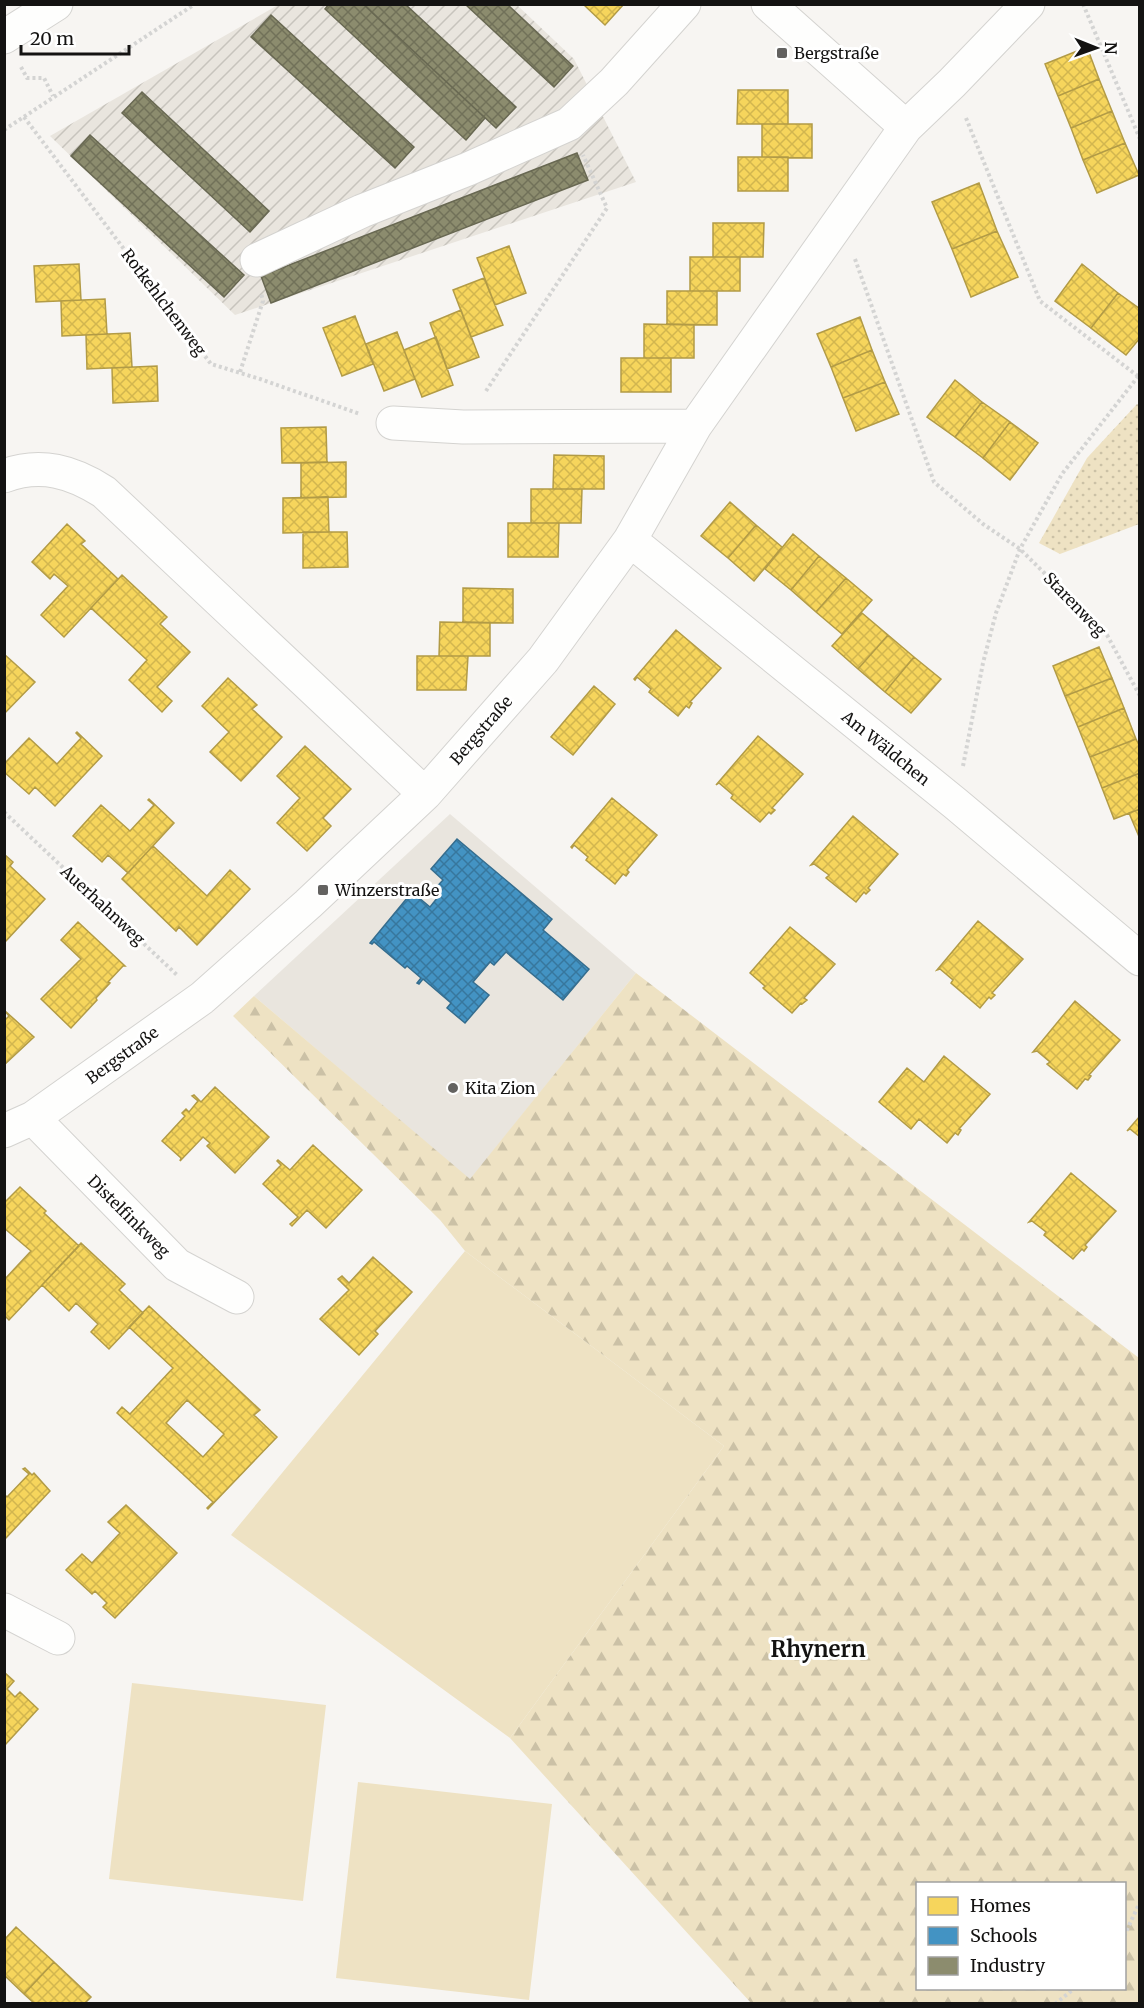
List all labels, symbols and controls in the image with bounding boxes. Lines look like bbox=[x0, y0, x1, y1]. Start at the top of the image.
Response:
scale bar bbox=[21, 18, 129, 56]
north arrow bbox=[1066, 18, 1126, 78]
text: 20 m bbox=[30, 27, 74, 50]
text: N bbox=[1101, 42, 1121, 55]
place label: Bergstraße bbox=[794, 43, 879, 63]
marker: Bergstraße bbox=[775, 46, 789, 60]
street label: Rotkehlchenweg bbox=[117, 245, 211, 360]
street label: Starenweg bbox=[1040, 568, 1111, 640]
street label: Bergstraße bbox=[446, 691, 516, 769]
street label: Am Wäldchen bbox=[837, 706, 934, 790]
street label: Auerhahnweg bbox=[56, 860, 149, 949]
place label: Winzerstraße bbox=[334, 880, 439, 900]
marker: Winzerstraße bbox=[316, 883, 330, 897]
street label: Bergstraße bbox=[82, 1022, 162, 1088]
place label: Kita Zion bbox=[465, 1078, 536, 1098]
marker: Kita Zion bbox=[446, 1081, 460, 1095]
street label: Distelfinkweg bbox=[84, 1171, 174, 1261]
district label: Rhynern bbox=[770, 1635, 866, 1663]
legend bbox=[916, 1882, 1126, 1990]
text: Homes bbox=[970, 1894, 1031, 1917]
text: Schools bbox=[970, 1924, 1038, 1947]
text: Industry bbox=[970, 1954, 1046, 1977]

